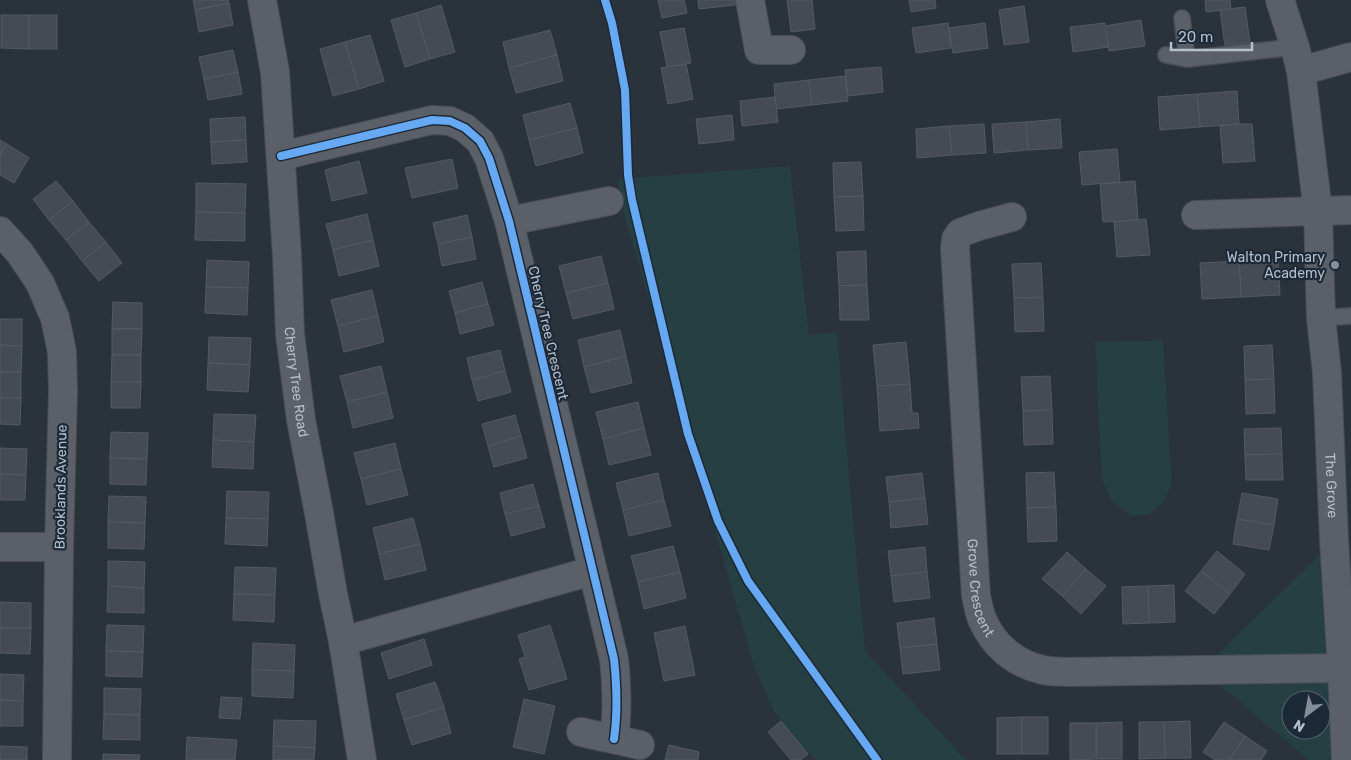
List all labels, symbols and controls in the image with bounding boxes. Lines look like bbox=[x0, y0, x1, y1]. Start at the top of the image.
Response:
scale bar bbox=[1171, 20, 1252, 52]
text: 20 m bbox=[1178, 28, 1213, 46]
place label: Walton Primary Academy bbox=[1227, 249, 1325, 282]
marker: Walton Primary Academy bbox=[1329, 259, 1341, 271]
street label: Cherry Tree Crescent bbox=[524, 264, 572, 402]
street label: Cherry Tree Road bbox=[281, 326, 313, 439]
street label: Brooklands Avenue bbox=[51, 424, 71, 550]
street label: The Grove bbox=[1322, 452, 1342, 519]
street label: Grove Crescent bbox=[964, 538, 999, 641]
north arrow bbox=[1281, 690, 1331, 740]
text: N bbox=[1291, 716, 1308, 735]

